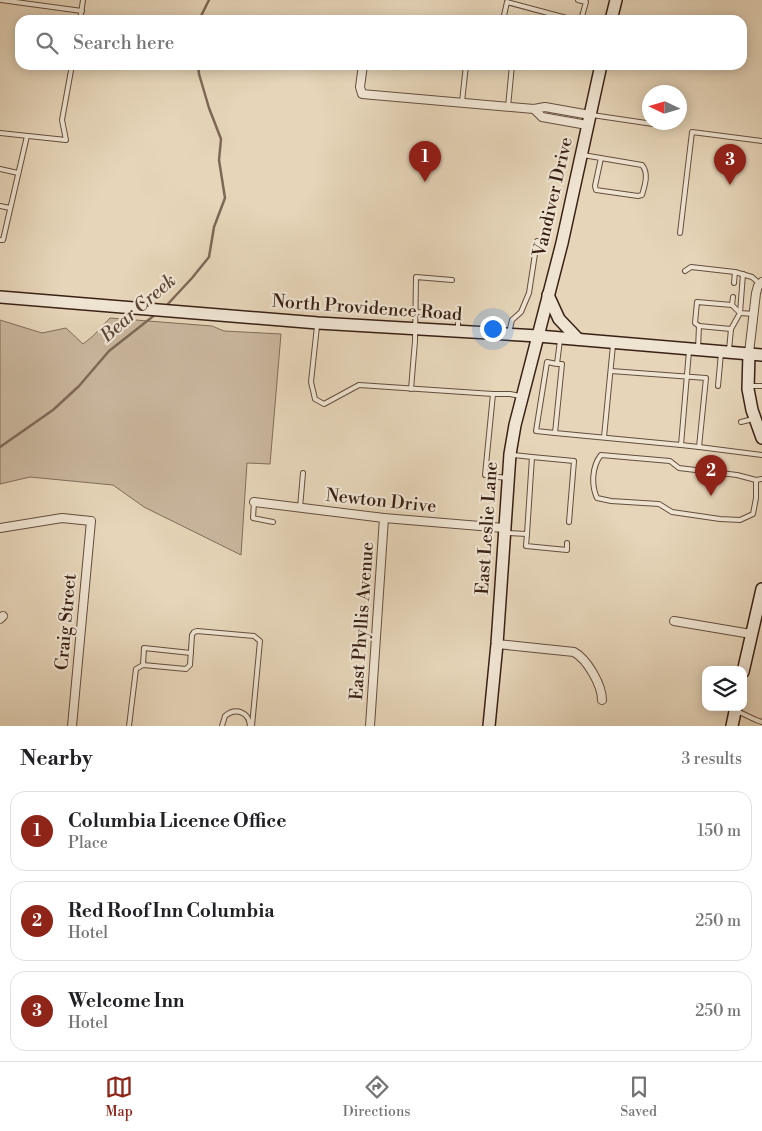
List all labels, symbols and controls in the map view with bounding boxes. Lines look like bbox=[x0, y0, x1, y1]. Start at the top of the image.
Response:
search box bbox=[15, 15, 747, 70]
icon: search bbox=[33, 29, 61, 57]
text: Search here bbox=[73, 31, 174, 55]
north arrow bbox=[642, 85, 687, 130]
street label: Vandiver Drive bbox=[528, 135, 578, 260]
pin: 1 bbox=[409, 141, 441, 182]
pin: 3 bbox=[714, 144, 746, 185]
water label: Bear Creek bbox=[94, 269, 181, 348]
street label: North Providence Road bbox=[271, 290, 464, 326]
your location bbox=[480, 316, 506, 342]
pin: 2 bbox=[695, 455, 727, 496]
street label: East Leslie Lane bbox=[471, 461, 503, 595]
street label: Newton Drive bbox=[325, 484, 437, 518]
street label: East Phyllis Avenue bbox=[345, 541, 379, 701]
street label: Craig Street bbox=[50, 572, 82, 671]
map controls bbox=[702, 666, 747, 711]
button: layers bbox=[702, 666, 747, 711]
text: Nearby bbox=[20, 746, 93, 772]
text: 3 results bbox=[681, 749, 742, 769]
text: Columbia Licence Office bbox=[68, 809, 286, 833]
text: 1 bbox=[33, 821, 41, 841]
text: 150 m bbox=[697, 821, 741, 841]
text: Place bbox=[68, 833, 108, 853]
text: Red Roof Inn Columbia bbox=[68, 899, 275, 923]
text: 2 bbox=[32, 911, 42, 931]
text: 250 m bbox=[695, 911, 741, 931]
text: Hotel bbox=[68, 923, 108, 943]
text: Welcome Inn bbox=[68, 989, 185, 1013]
text: 3 bbox=[32, 1001, 42, 1021]
text: 250 m bbox=[695, 1001, 741, 1021]
text: Hotel bbox=[68, 1013, 108, 1033]
tab: Map bbox=[105, 1073, 133, 1121]
tab: Directions bbox=[343, 1073, 410, 1121]
tab: Saved bbox=[620, 1073, 657, 1121]

